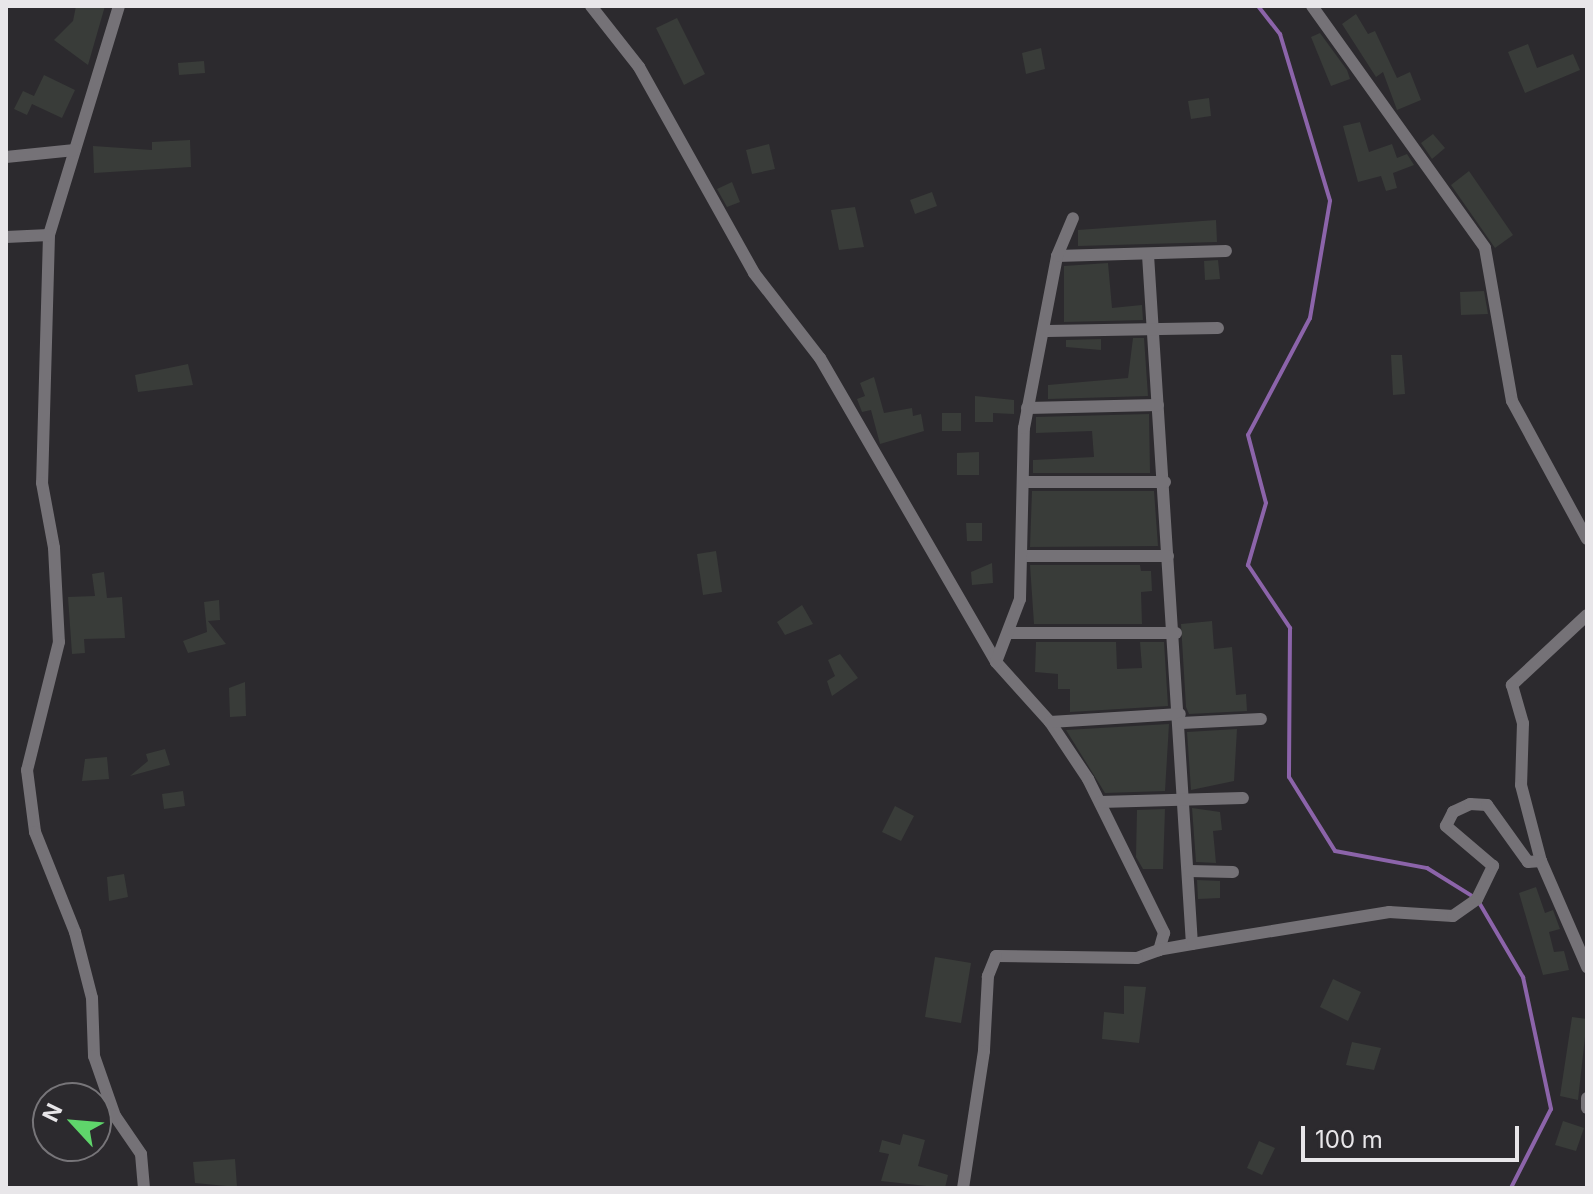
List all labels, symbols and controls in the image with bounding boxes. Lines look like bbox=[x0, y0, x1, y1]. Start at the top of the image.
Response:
north arrow bbox=[32, 1082, 112, 1162]
text: N bbox=[37, 1099, 68, 1126]
scale bar bbox=[1305, 1110, 1523, 1160]
text: 100 m bbox=[1315, 1125, 1383, 1154]

